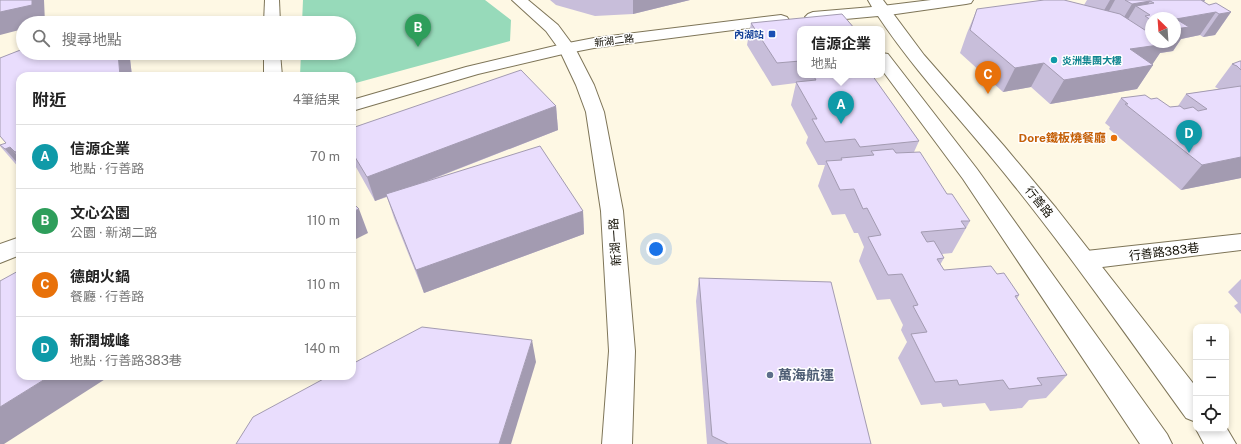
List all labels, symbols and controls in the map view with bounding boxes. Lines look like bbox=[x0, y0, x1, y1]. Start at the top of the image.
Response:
north arrow bbox=[1145, 12, 1181, 48]
pin: B bbox=[405, 14, 431, 47]
search box bbox=[16, 16, 356, 60]
popup bbox=[797, 26, 885, 78]
icon: search bbox=[30, 27, 52, 49]
place label: 內湖站 bbox=[734, 28, 764, 40]
marker: 內湖站 bbox=[767, 29, 777, 39]
text: 搜尋地點 bbox=[62, 31, 122, 48]
street label: 新湖二路 bbox=[593, 32, 635, 48]
text: 信源企業 bbox=[811, 35, 871, 52]
place label: 炎洲集團大樓 bbox=[1062, 54, 1122, 66]
marker: 炎洲集團大樓 bbox=[1049, 55, 1059, 65]
text: 地點 bbox=[811, 56, 837, 71]
pin: C bbox=[975, 61, 1001, 94]
text: 附近 bbox=[32, 90, 66, 110]
pin: A bbox=[828, 91, 854, 124]
text: 4筆結果 bbox=[293, 92, 340, 107]
pin: D bbox=[1176, 120, 1202, 153]
place label: Dore鐵板燒餐廳 bbox=[1019, 131, 1106, 145]
marker: Dore鐵板燒餐廳 bbox=[1109, 133, 1119, 143]
text: 信源企業 bbox=[70, 140, 130, 157]
text: A bbox=[40, 149, 50, 164]
text: 70 m bbox=[310, 149, 340, 164]
text: 地點 · 行善路 bbox=[70, 161, 144, 176]
street label: 行善路 bbox=[1022, 184, 1056, 220]
text: 文心公園 bbox=[70, 204, 130, 221]
text: B bbox=[41, 213, 49, 228]
text: 110 m bbox=[307, 213, 340, 228]
street label: 新湖一路 bbox=[606, 218, 624, 266]
text: 公園 · 新湖二路 bbox=[70, 225, 157, 240]
your location bbox=[646, 239, 666, 259]
street label: 行善路383巷 bbox=[1128, 241, 1200, 263]
text: 德朗火鍋 bbox=[70, 268, 130, 285]
text: C bbox=[40, 277, 50, 292]
text: 110 m bbox=[307, 277, 340, 292]
text: 餐廳 · 行善路 bbox=[70, 289, 144, 304]
map controls bbox=[1193, 324, 1229, 432]
button: + bbox=[1193, 324, 1229, 360]
text: 新潤城峰 bbox=[70, 332, 130, 349]
text: D bbox=[40, 341, 50, 356]
text: 140 m bbox=[304, 341, 340, 356]
text: 地點 · 行善路383巷 bbox=[70, 353, 182, 368]
button: − bbox=[1193, 360, 1229, 396]
place label: 萬海航運 bbox=[778, 367, 834, 383]
marker: 萬海航運 bbox=[765, 370, 775, 380]
button: locate bbox=[1193, 396, 1229, 432]

